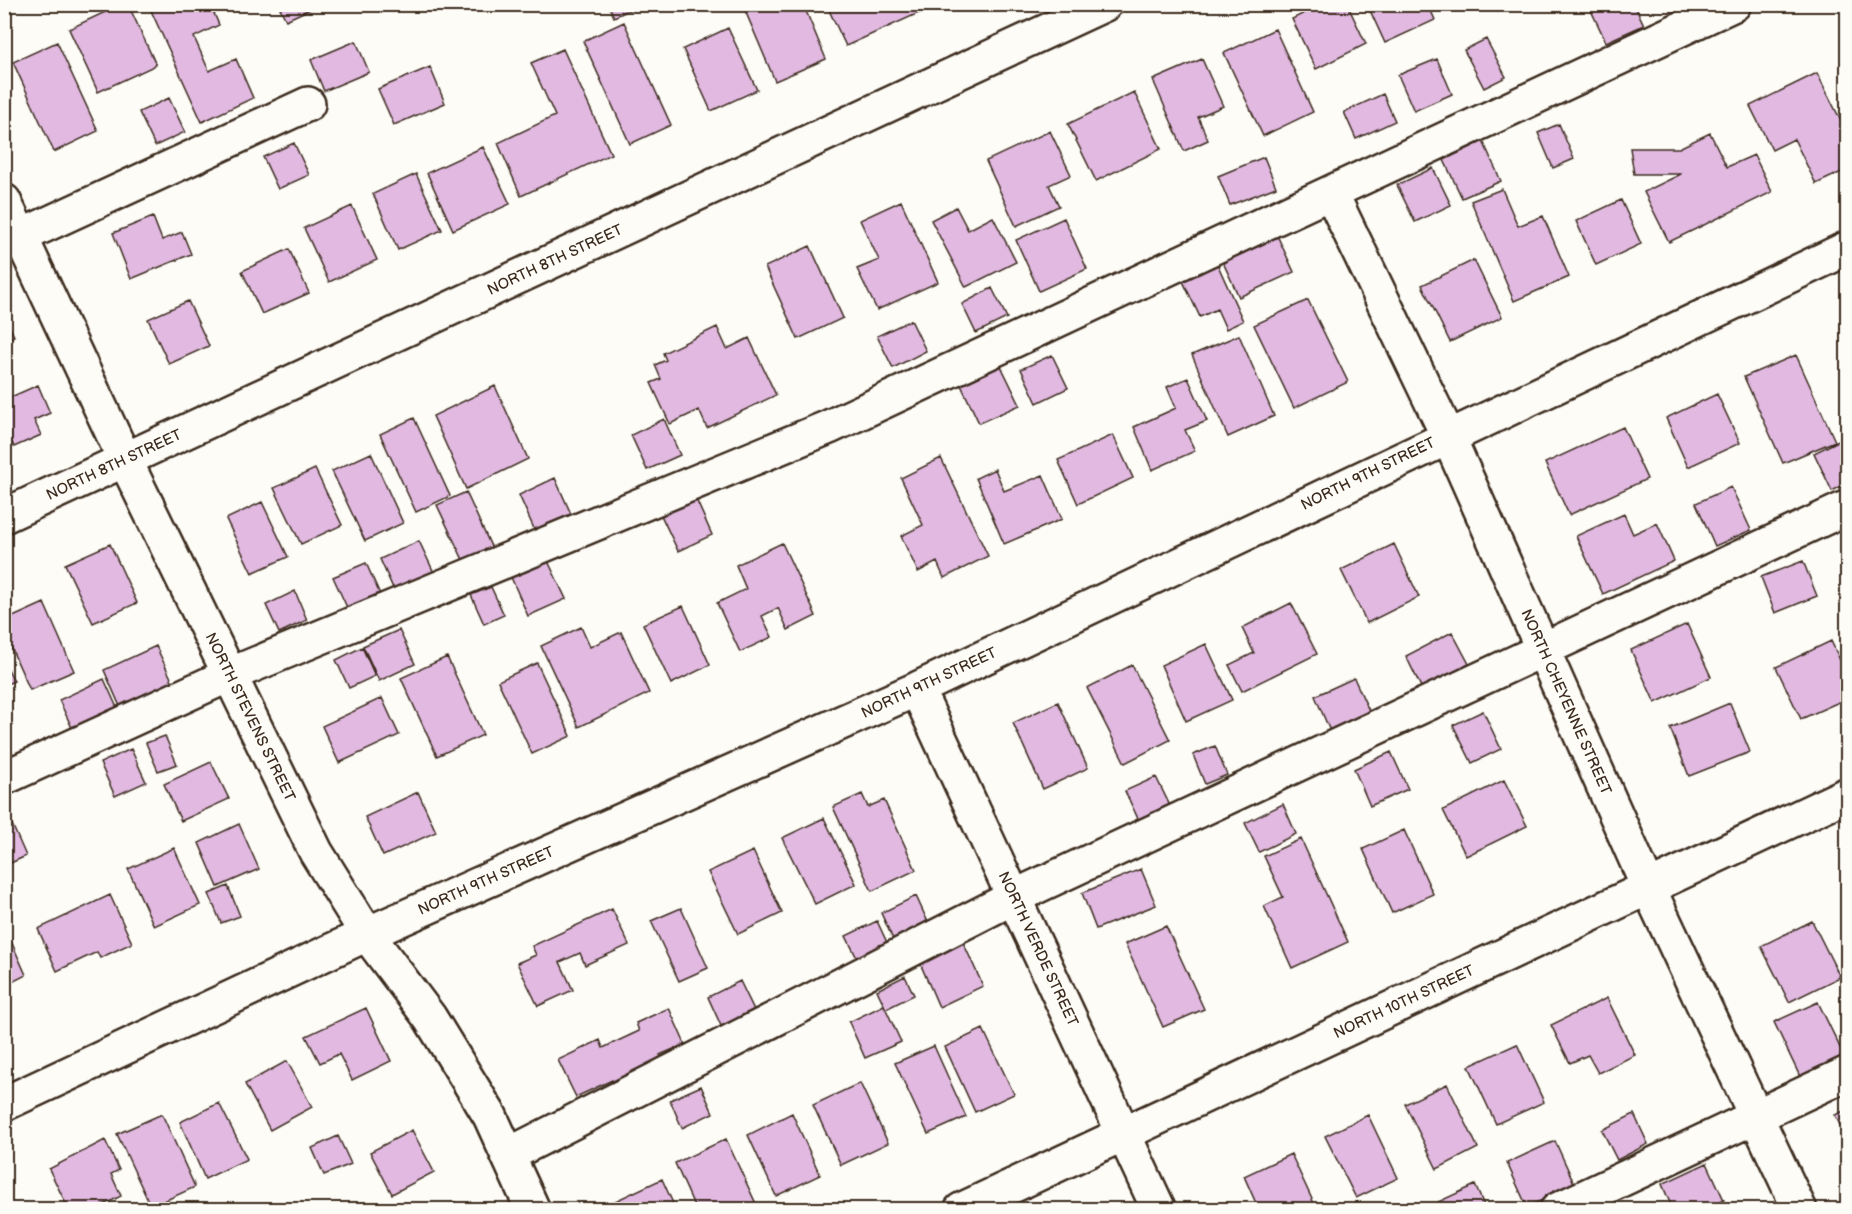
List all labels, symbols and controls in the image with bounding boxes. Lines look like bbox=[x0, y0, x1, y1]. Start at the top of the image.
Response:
street label: NORTH 8TH STREET bbox=[484, 220, 626, 300]
street label: NORTH 8TH STREET bbox=[43, 425, 185, 505]
street label: NORTH 9TH STREET bbox=[1298, 433, 1438, 515]
street label: NORTH CHEYENNE STREET bbox=[1516, 606, 1616, 798]
street label: NORTH STEVENS STREET bbox=[201, 630, 299, 804]
street label: NORTH 9TH STREET bbox=[858, 643, 1000, 723]
street label: NORTH 9TH STREET bbox=[415, 842, 557, 920]
street label: NORTH VERDE STREET bbox=[994, 869, 1082, 1029]
street label: NORTH 10TH STREET bbox=[1331, 961, 1477, 1043]

